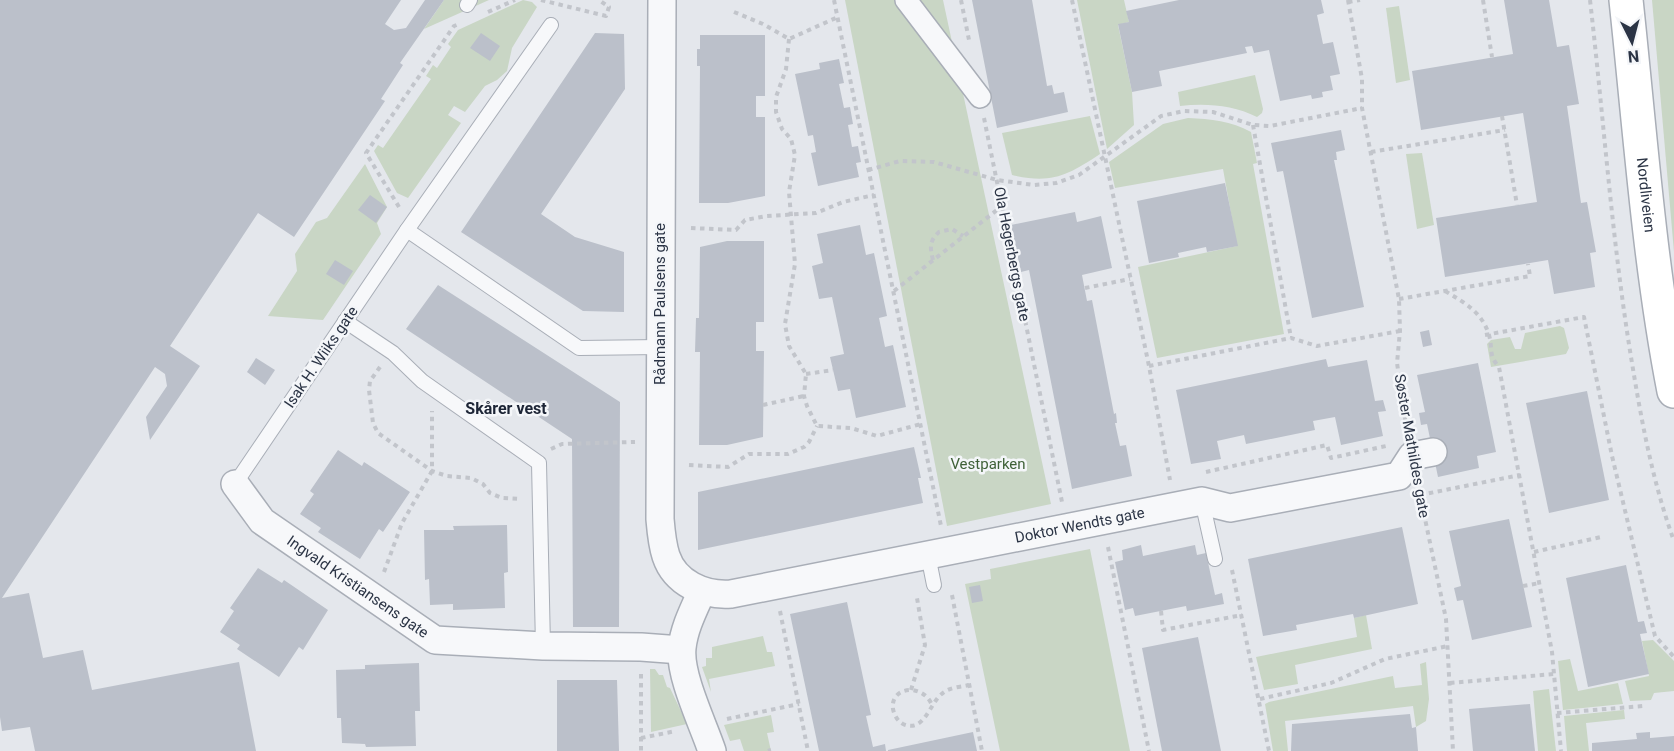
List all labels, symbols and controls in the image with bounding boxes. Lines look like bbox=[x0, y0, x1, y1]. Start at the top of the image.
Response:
north arrow bbox=[1602, 12, 1662, 72]
text: N bbox=[1627, 46, 1640, 66]
street label: Nordliveien bbox=[1633, 157, 1659, 233]
street label: Ola Hegerbergs gate bbox=[990, 185, 1034, 323]
street label: Rådmann Paulsens gate bbox=[651, 223, 669, 385]
street label: Isak H. Wiiks gate bbox=[280, 303, 362, 411]
street label: Søster Mathildes gate bbox=[1390, 373, 1434, 519]
district label: Skårer vest bbox=[465, 399, 547, 418]
park label: Vestparken bbox=[950, 455, 1026, 473]
street label: Doktor Wendts gate bbox=[1013, 504, 1146, 547]
street label: Ingvald Kristiansens gate bbox=[283, 532, 432, 642]

